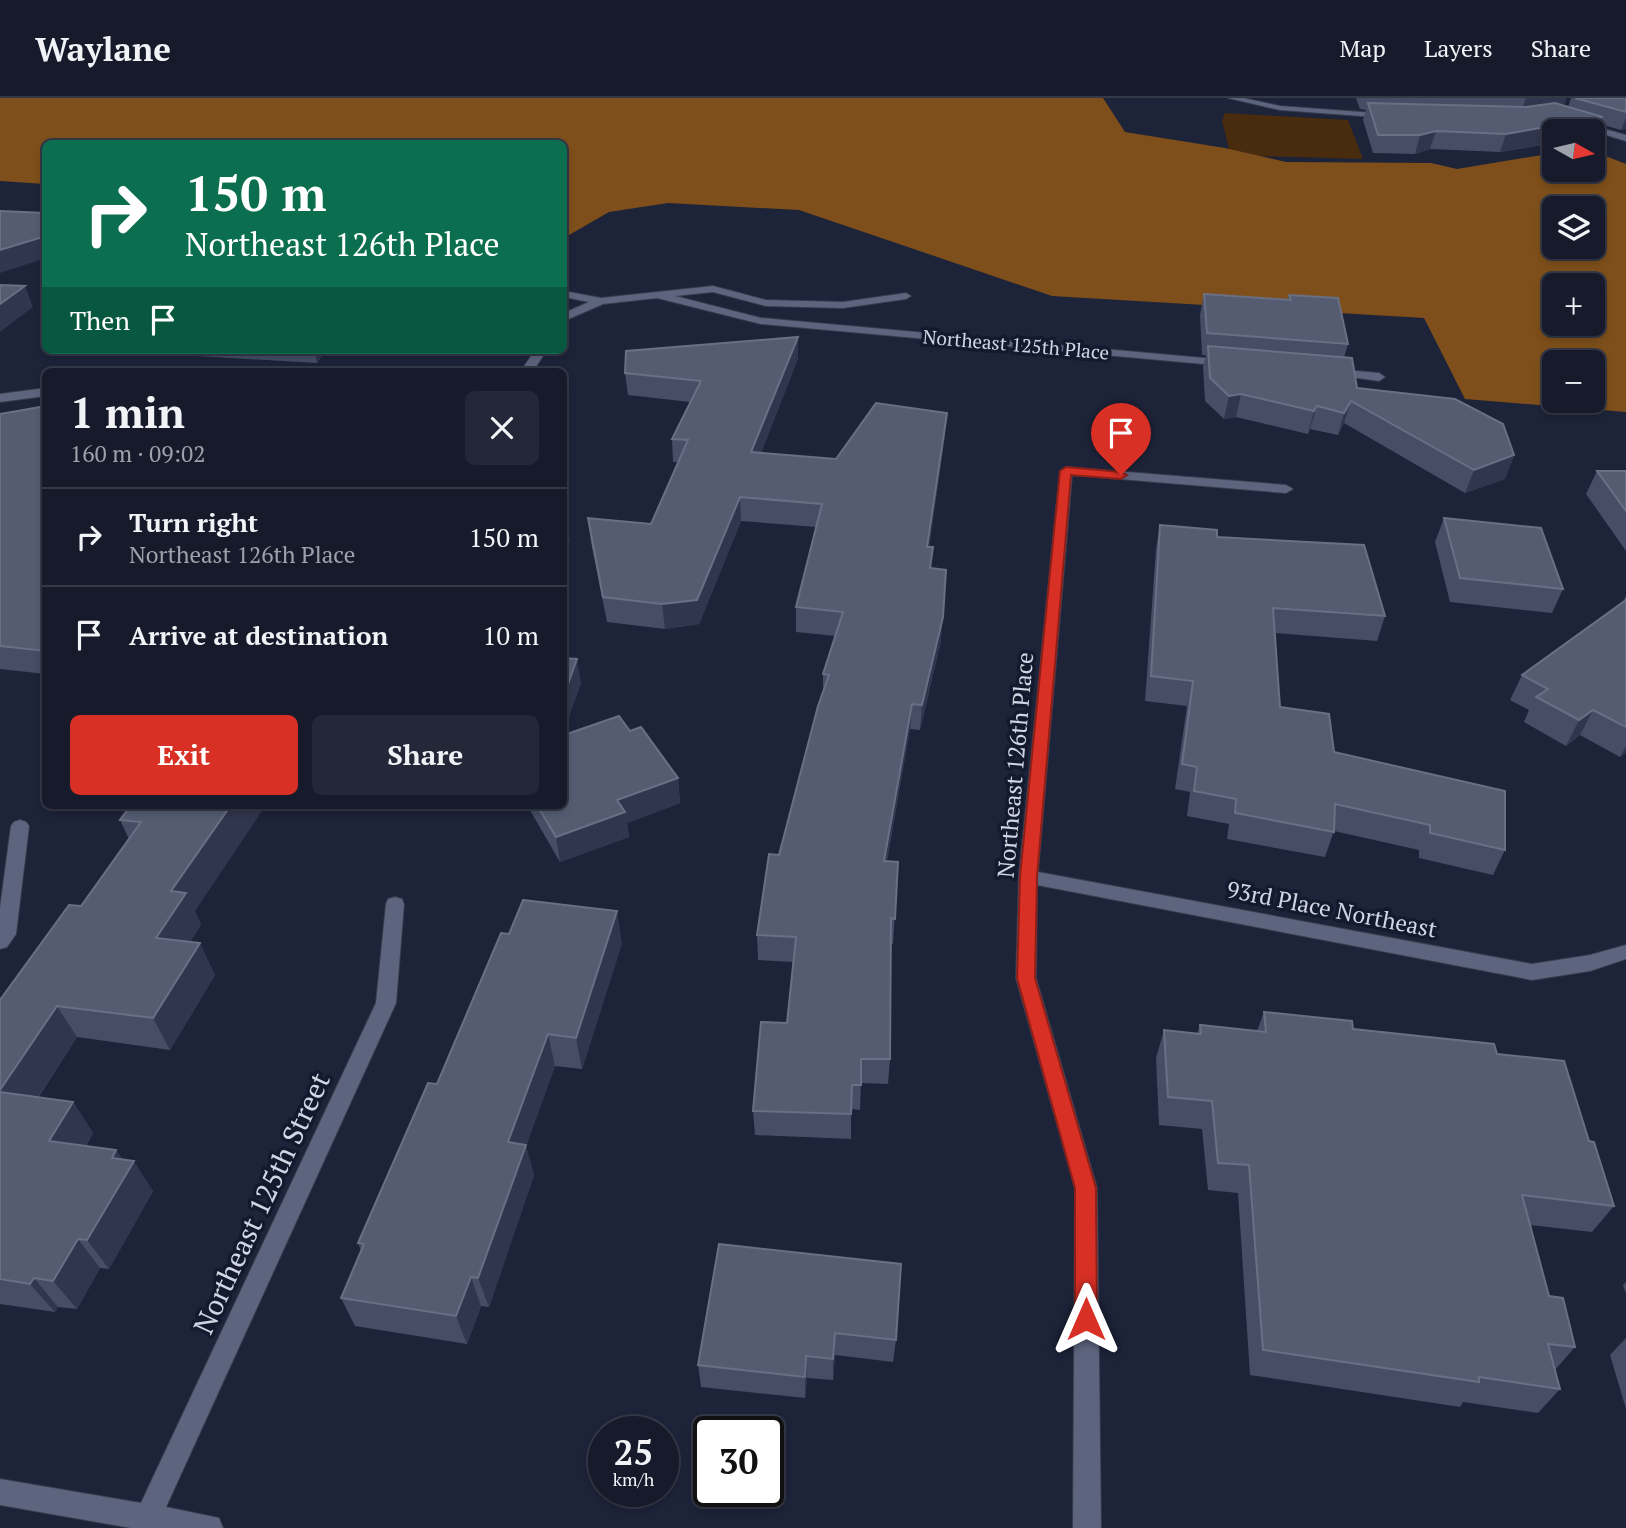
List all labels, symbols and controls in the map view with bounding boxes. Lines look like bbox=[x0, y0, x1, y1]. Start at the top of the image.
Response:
text: Waylane bbox=[35, 27, 171, 70]
text: Map bbox=[1339, 32, 1386, 64]
text: Layers bbox=[1424, 32, 1493, 64]
text: Share bbox=[1531, 32, 1591, 64]
north arrow bbox=[1542, 119, 1605, 182]
map controls bbox=[1542, 119, 1605, 413]
text: 150 m bbox=[185, 160, 327, 225]
icon: right bbox=[70, 168, 161, 259]
button: layers bbox=[1542, 196, 1605, 259]
text: Northeast 126th Place bbox=[185, 223, 500, 265]
button: + bbox=[1542, 273, 1605, 336]
icon: arrive bbox=[144, 301, 182, 339]
text: Then bbox=[70, 303, 130, 337]
street label: Northeast 125th Place bbox=[922, 323, 1110, 365]
button: − bbox=[1542, 350, 1605, 413]
text: 1 min bbox=[70, 384, 185, 440]
button: close bbox=[465, 391, 539, 465]
pin bbox=[1091, 403, 1151, 475]
icon: arrive bbox=[1102, 414, 1140, 452]
text: 160 m · 09:02 bbox=[70, 438, 205, 469]
text: Turn right bbox=[129, 505, 258, 539]
icon: right bbox=[70, 518, 108, 556]
text: 150 m bbox=[469, 520, 539, 554]
text: Northeast 126th Place bbox=[129, 539, 355, 570]
icon: arrive bbox=[70, 616, 108, 654]
text: Arrive at destination bbox=[129, 618, 388, 652]
text: 10 m bbox=[483, 618, 539, 652]
street label: Northeast 126th Place bbox=[990, 651, 1040, 879]
button: Exit bbox=[70, 715, 298, 795]
button: Share bbox=[312, 715, 539, 795]
street label: 93rd Place Northeast bbox=[1224, 873, 1440, 945]
street label: Northeast 125th Street bbox=[184, 1066, 338, 1340]
position arrow bbox=[1049, 1282, 1123, 1356]
speed limit sign: 30 bbox=[693, 1416, 784, 1507]
text: 25 bbox=[614, 1429, 653, 1475]
text: km/h bbox=[613, 1467, 654, 1491]

